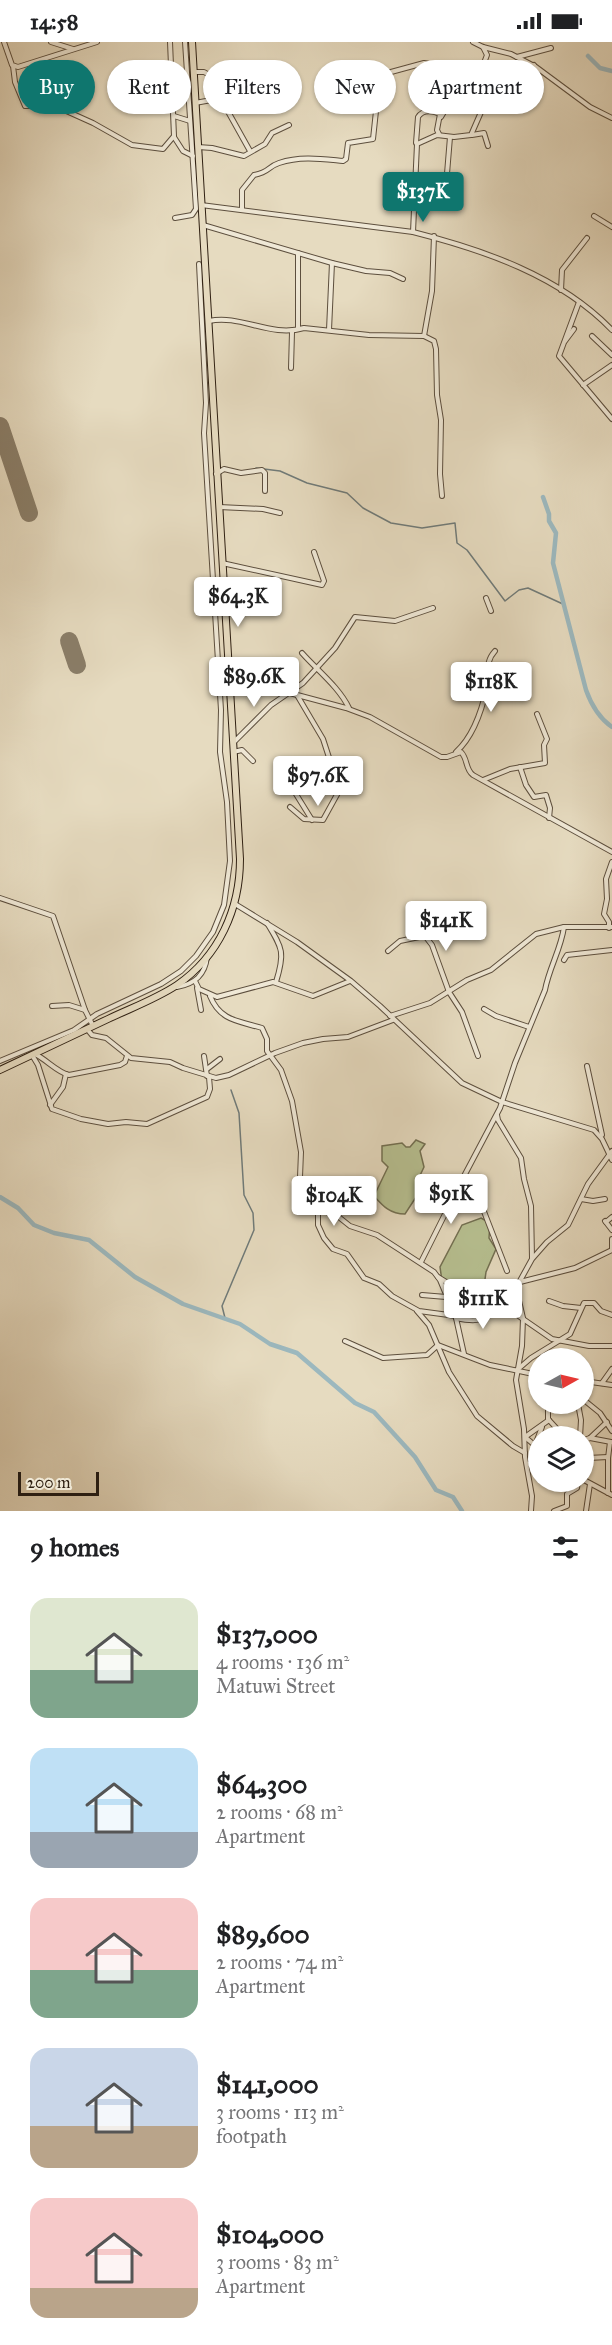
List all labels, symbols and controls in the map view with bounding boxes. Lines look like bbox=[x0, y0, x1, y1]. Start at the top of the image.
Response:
text: 14:58 bbox=[30, 8, 78, 35]
chip: Buy bbox=[18, 60, 95, 114]
chip: Rent bbox=[107, 60, 191, 114]
chip: Filters bbox=[203, 60, 302, 114]
chip: New bbox=[314, 60, 396, 114]
chip: Apartment bbox=[408, 60, 544, 114]
pin: $137K bbox=[381, 172, 465, 223]
text: $137K bbox=[397, 179, 449, 203]
pin: $64.3K bbox=[189, 577, 287, 628]
text: $64.3K bbox=[208, 584, 268, 608]
pin: $89.6K bbox=[205, 657, 303, 708]
pin: $118K bbox=[449, 662, 533, 713]
text: $89.6K bbox=[223, 664, 285, 688]
text: $118K bbox=[465, 669, 517, 693]
pin: $97.6K bbox=[269, 756, 367, 807]
text: $97.6K bbox=[287, 763, 349, 787]
pin: $141K bbox=[404, 901, 488, 952]
text: $141K bbox=[419, 908, 473, 932]
pin: $91K bbox=[415, 1174, 487, 1225]
pin: $104K bbox=[292, 1176, 376, 1227]
text: $91K bbox=[429, 1181, 473, 1205]
text: $104K bbox=[306, 1183, 362, 1207]
pin: $111K bbox=[441, 1279, 525, 1330]
text: $111K bbox=[458, 1286, 508, 1310]
north arrow bbox=[528, 1348, 594, 1414]
map controls bbox=[528, 1348, 594, 1492]
button: layers bbox=[528, 1426, 594, 1492]
scale bar bbox=[18, 1469, 99, 1496]
text: 200 m bbox=[27, 1473, 70, 1492]
text: 9 homes bbox=[30, 1531, 119, 1563]
icon: filters bbox=[549, 1531, 582, 1564]
text: $137,000 bbox=[216, 1618, 318, 1650]
icon: home bbox=[78, 1622, 150, 1694]
text: 4 rooms · 136 m² bbox=[216, 1650, 349, 1674]
text: Matuwi Street bbox=[216, 1674, 335, 1698]
text: $64,300 bbox=[216, 1768, 307, 1800]
icon: home bbox=[78, 1772, 150, 1844]
text: 2 rooms · 68 m² bbox=[216, 1800, 343, 1824]
text: Apartment bbox=[216, 1824, 305, 1848]
text: $89,600 bbox=[216, 1918, 310, 1950]
icon: home bbox=[78, 1922, 150, 1994]
text: 2 rooms · 74 m² bbox=[216, 1950, 343, 1974]
text: Apartment bbox=[216, 1974, 305, 1998]
text: $141,000 bbox=[216, 2068, 319, 2100]
icon: home bbox=[78, 2072, 150, 2144]
text: 3 rooms · 113 m² bbox=[216, 2100, 344, 2124]
text: footpath bbox=[216, 2124, 287, 2148]
text: $104,000 bbox=[216, 2218, 324, 2250]
icon: home bbox=[78, 2222, 150, 2294]
text: 3 rooms · 83 m² bbox=[216, 2250, 339, 2274]
text: Apartment bbox=[216, 2274, 305, 2298]

